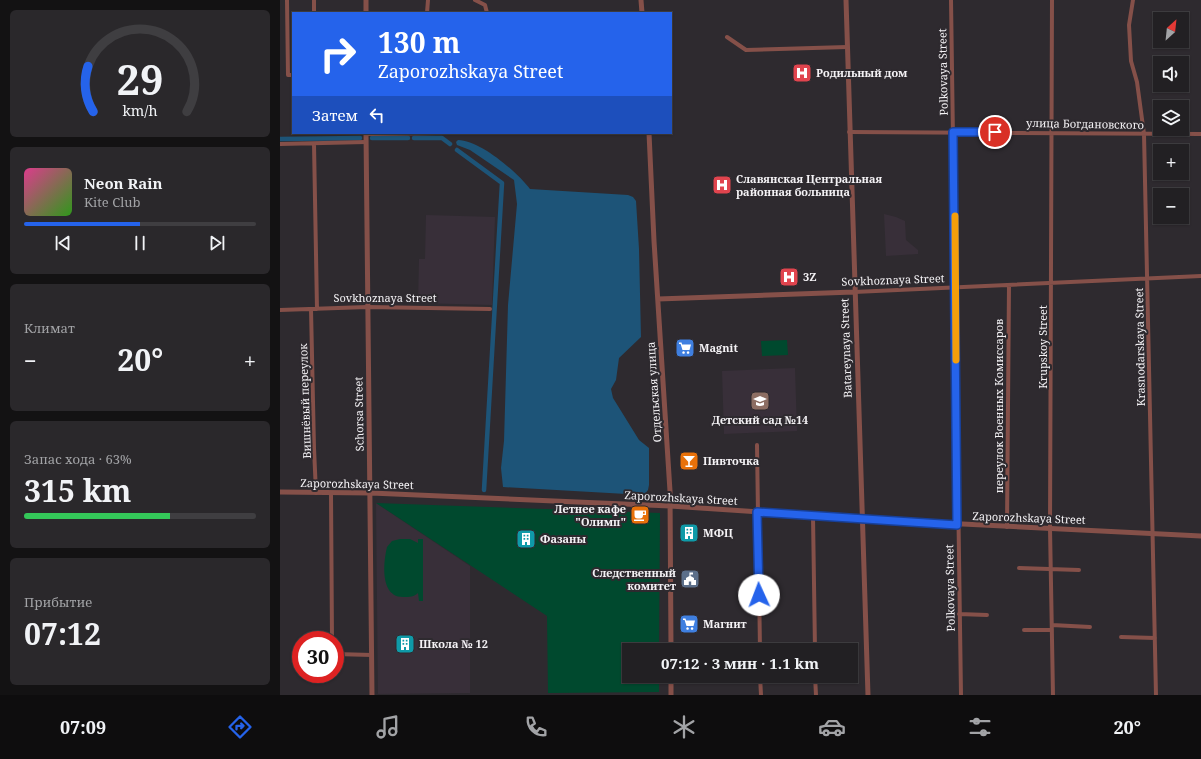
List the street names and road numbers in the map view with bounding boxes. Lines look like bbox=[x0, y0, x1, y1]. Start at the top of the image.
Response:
street label: Polkovaya Street bbox=[934, 28, 951, 116]
street label: улица Богдановского bbox=[1026, 115, 1144, 132]
street label: Sovkhoznaya Street bbox=[841, 270, 945, 289]
street label: Krasnodarskaya Street bbox=[1131, 287, 1148, 406]
street label: Sovkhoznaya Street bbox=[333, 290, 437, 305]
street label: Batareynaya Street bbox=[836, 298, 855, 398]
street label: Krupskoy Street bbox=[1035, 305, 1050, 389]
street label: переулок Военных Комиссаров bbox=[991, 319, 1006, 493]
street label: Отдельская улица bbox=[643, 341, 664, 443]
street label: Вишнёвый переулок bbox=[295, 343, 314, 459]
street label: Schorsa Street bbox=[350, 376, 367, 451]
street label: Zaporozhskaya Street bbox=[300, 475, 414, 492]
street label: Zaporozhskaya Street bbox=[624, 487, 738, 508]
street label: Zaporozhskaya Street bbox=[972, 508, 1086, 527]
street label: Polkovaya Street bbox=[941, 544, 958, 632]

